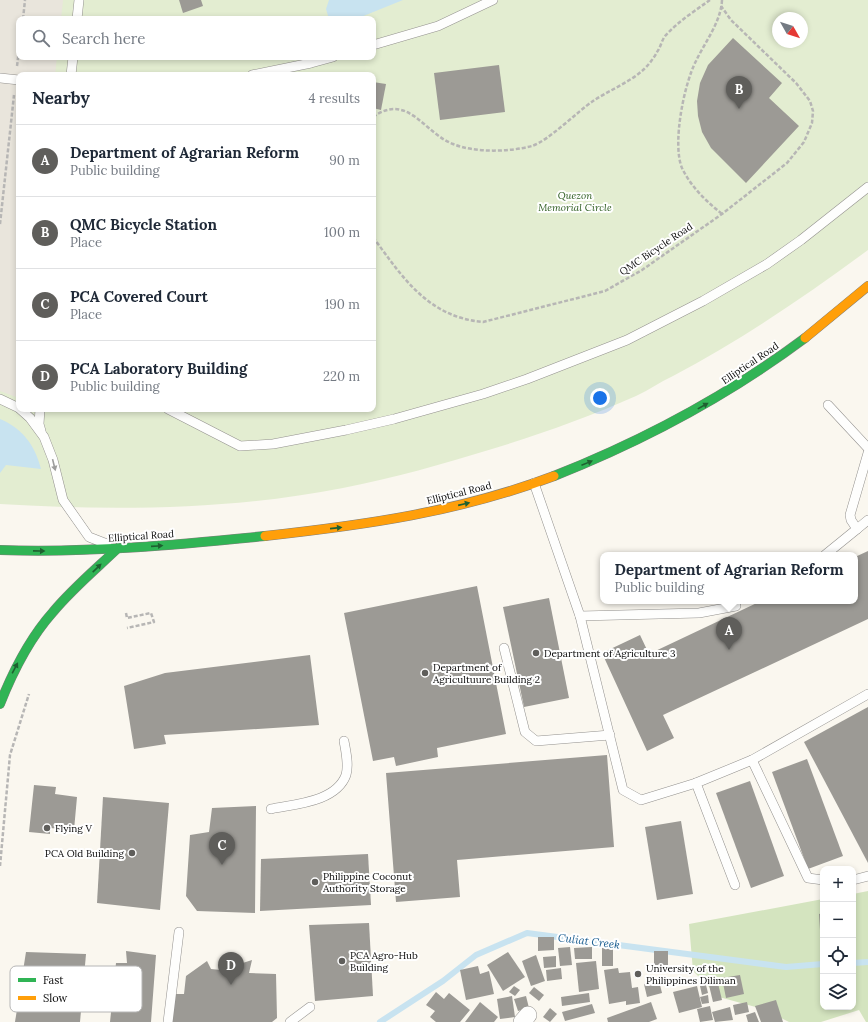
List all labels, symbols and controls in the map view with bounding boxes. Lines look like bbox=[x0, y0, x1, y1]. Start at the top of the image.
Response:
north arrow bbox=[772, 12, 808, 48]
search box bbox=[16, 16, 376, 60]
icon: search bbox=[30, 27, 52, 49]
text: Search here bbox=[62, 29, 145, 48]
pin: B bbox=[726, 76, 752, 109]
text: Nearby bbox=[32, 87, 90, 109]
text: 4 results bbox=[309, 90, 360, 107]
text: Department of Agrarian Reform bbox=[70, 143, 299, 162]
text: A bbox=[41, 152, 49, 169]
text: 90 m bbox=[329, 152, 360, 169]
text: Public building bbox=[70, 162, 160, 179]
park label: Quezon Memorial Circle bbox=[538, 189, 612, 214]
text: QMC Bicycle Station bbox=[70, 215, 217, 234]
street label: QMC Bicycle Road bbox=[617, 220, 695, 278]
text: B bbox=[41, 224, 49, 241]
text: 100 m bbox=[324, 224, 360, 241]
text: Place bbox=[70, 234, 102, 251]
text: PCA Covered Court bbox=[70, 287, 208, 306]
text: C bbox=[41, 296, 49, 313]
text: 190 m bbox=[325, 296, 360, 313]
text: Place bbox=[70, 306, 102, 323]
street label: Elliptical Road bbox=[719, 339, 781, 387]
text: PCA Laboratory Building bbox=[70, 359, 247, 378]
text: D bbox=[40, 368, 50, 385]
text: 220 m bbox=[323, 368, 360, 385]
text: Public building bbox=[70, 378, 160, 395]
your location bbox=[590, 388, 610, 408]
one-way arrow bbox=[698, 403, 709, 409]
one-way arrow bbox=[51, 459, 57, 471]
one-way arrow bbox=[581, 460, 593, 466]
street label: Elliptical Road bbox=[425, 479, 493, 507]
one-way arrow bbox=[457, 501, 470, 507]
one-way arrow bbox=[330, 524, 342, 531]
street label: Elliptical Road bbox=[108, 527, 174, 545]
one-way arrow bbox=[151, 542, 163, 549]
one-way arrow bbox=[33, 548, 45, 555]
popup bbox=[600, 552, 858, 604]
text: Department of Agrarian Reform bbox=[615, 560, 843, 579]
one-way arrow bbox=[92, 564, 102, 573]
text: Public building bbox=[615, 579, 704, 596]
pin: A bbox=[716, 617, 742, 650]
place label: Department of Agriculture 3 bbox=[544, 647, 676, 660]
marker: Department of Agriculture 3 bbox=[531, 648, 541, 658]
place label: Department of Agricultuure Building 2 bbox=[432, 661, 540, 686]
one-way arrow bbox=[12, 662, 19, 674]
marker: Department of Agricultuure Building 2 bbox=[420, 668, 430, 678]
place label: Flying V bbox=[55, 822, 92, 835]
marker: Flying V bbox=[42, 823, 52, 833]
pin: C bbox=[209, 832, 235, 865]
place label: PCA Old Building bbox=[45, 847, 124, 860]
marker: PCA Old Building bbox=[127, 848, 137, 858]
map controls bbox=[820, 866, 856, 1010]
button: + bbox=[820, 866, 856, 902]
place label: Philippine Coconut Authority Storage bbox=[322, 870, 412, 895]
marker: Philippine Coconut Authority Storage bbox=[310, 877, 320, 887]
button: − bbox=[820, 902, 856, 938]
water label: Culiat Creek bbox=[557, 930, 621, 952]
button: locate bbox=[820, 938, 856, 974]
place label: PCA Agro-Hub Building bbox=[350, 949, 418, 974]
pin: D bbox=[218, 952, 244, 985]
marker: PCA Agro-Hub Building bbox=[337, 956, 347, 966]
place label: University of the Philippines Diliman bbox=[646, 962, 736, 987]
legend bbox=[10, 966, 142, 1012]
marker: University of the Philippines Diliman bbox=[633, 969, 643, 979]
text: Fast bbox=[43, 973, 64, 987]
button: layers bbox=[820, 974, 856, 1010]
text: Slow bbox=[43, 991, 68, 1005]

